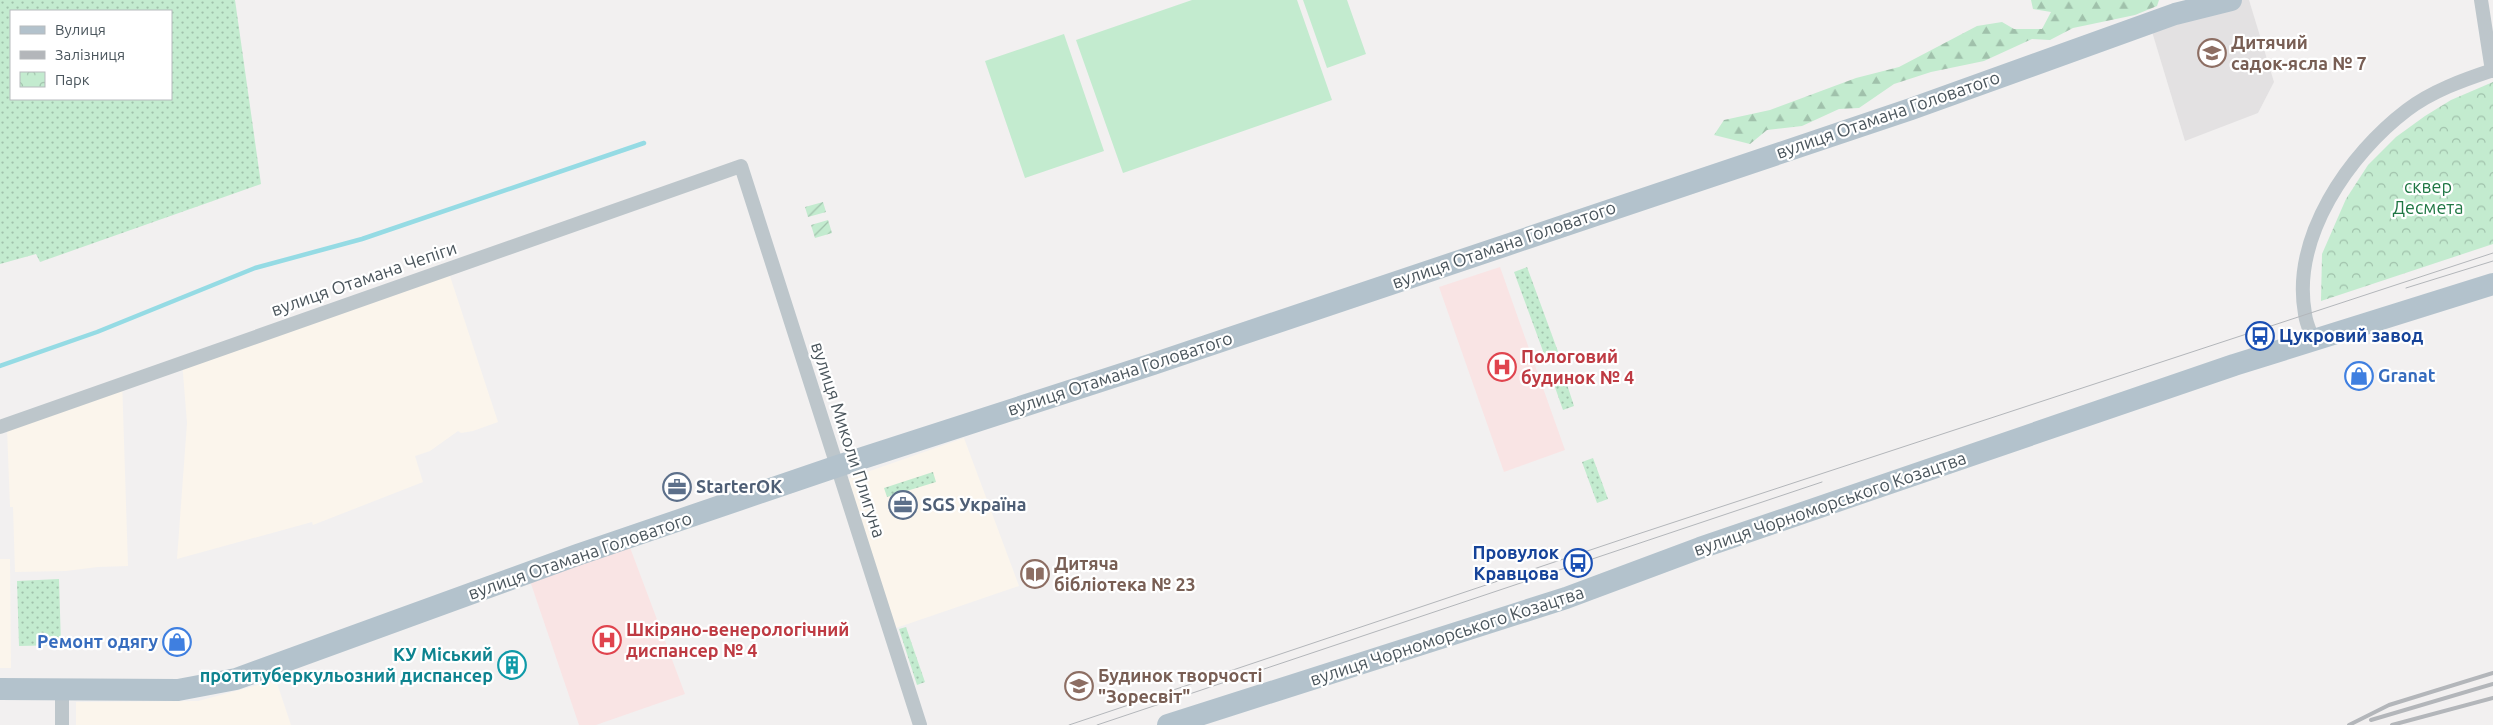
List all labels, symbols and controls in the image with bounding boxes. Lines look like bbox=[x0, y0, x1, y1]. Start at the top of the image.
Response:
legend bbox=[10, 10, 172, 100]
text: Вулиця bbox=[55, 21, 106, 38]
place label: Дитячий садок-ясла № 7 bbox=[2231, 32, 2367, 73]
school or university icon: Дитячий садок-ясла № 7 bbox=[2197, 38, 2227, 68]
text: Залізниця bbox=[55, 46, 125, 63]
street label: вулиця Отамана Головатого bbox=[1773, 66, 2002, 162]
text: Парк bbox=[55, 71, 90, 88]
park label: сквер Десмета bbox=[2392, 176, 2464, 217]
street label: вулиця Отамана Головатого bbox=[1389, 196, 1618, 292]
street label: вулиця Отамана Чепіги bbox=[268, 237, 459, 319]
bus stop icon: Цукровий завод bbox=[2245, 321, 2275, 351]
place label: Цукровий завод bbox=[2279, 325, 2424, 345]
street label: вулиця Отамана Головатого bbox=[1005, 327, 1235, 419]
street label: вулиця Миколи Плигуна bbox=[808, 339, 890, 540]
place label: Пологовий будинок № 4 bbox=[1521, 346, 1634, 387]
hospital icon: Пологовий будинок № 4 bbox=[1487, 352, 1517, 382]
shop icon: Granat bbox=[2344, 361, 2374, 391]
place label: Granat bbox=[2378, 365, 2436, 385]
street label: вулиця Чорноморського Козацтва bbox=[1691, 447, 1969, 559]
office icon: StarterOK bbox=[662, 472, 692, 502]
place label: StarterOK bbox=[696, 476, 782, 496]
office icon: SGS Україна bbox=[888, 490, 918, 520]
place label: SGS Україна bbox=[922, 494, 1026, 514]
street label: вулиця Отамана Головатого bbox=[465, 507, 694, 603]
place label: Провулок Кравцова bbox=[1472, 542, 1560, 583]
bus stop icon: Провулок Кравцова bbox=[1563, 548, 1593, 578]
place label: Дитяча бібліотека № 23 bbox=[1054, 553, 1196, 594]
library icon: Дитяча бібліотека № 23 bbox=[1020, 559, 1050, 589]
street label: вулиця Чорноморського Козацтва bbox=[1307, 581, 1586, 689]
place label: Шкіряно-венерологічний диспансер № 4 bbox=[626, 619, 849, 660]
hospital icon: Шкіряно-венерологічний диспансер № 4 bbox=[592, 625, 622, 655]
shop icon: Ремонт одягу bbox=[162, 627, 192, 657]
place label: Ремонт одягу bbox=[37, 631, 158, 651]
place label: КУ Міський протитуберкульозний диспансер bbox=[200, 644, 493, 685]
building icon: КУ Міський протитуберкульозний диспансер bbox=[497, 650, 527, 680]
place label: Будинок творчості "Зоресвіт" bbox=[1098, 665, 1262, 706]
school or university icon: Будинок творчості "Зоресвіт" bbox=[1064, 671, 1094, 701]

